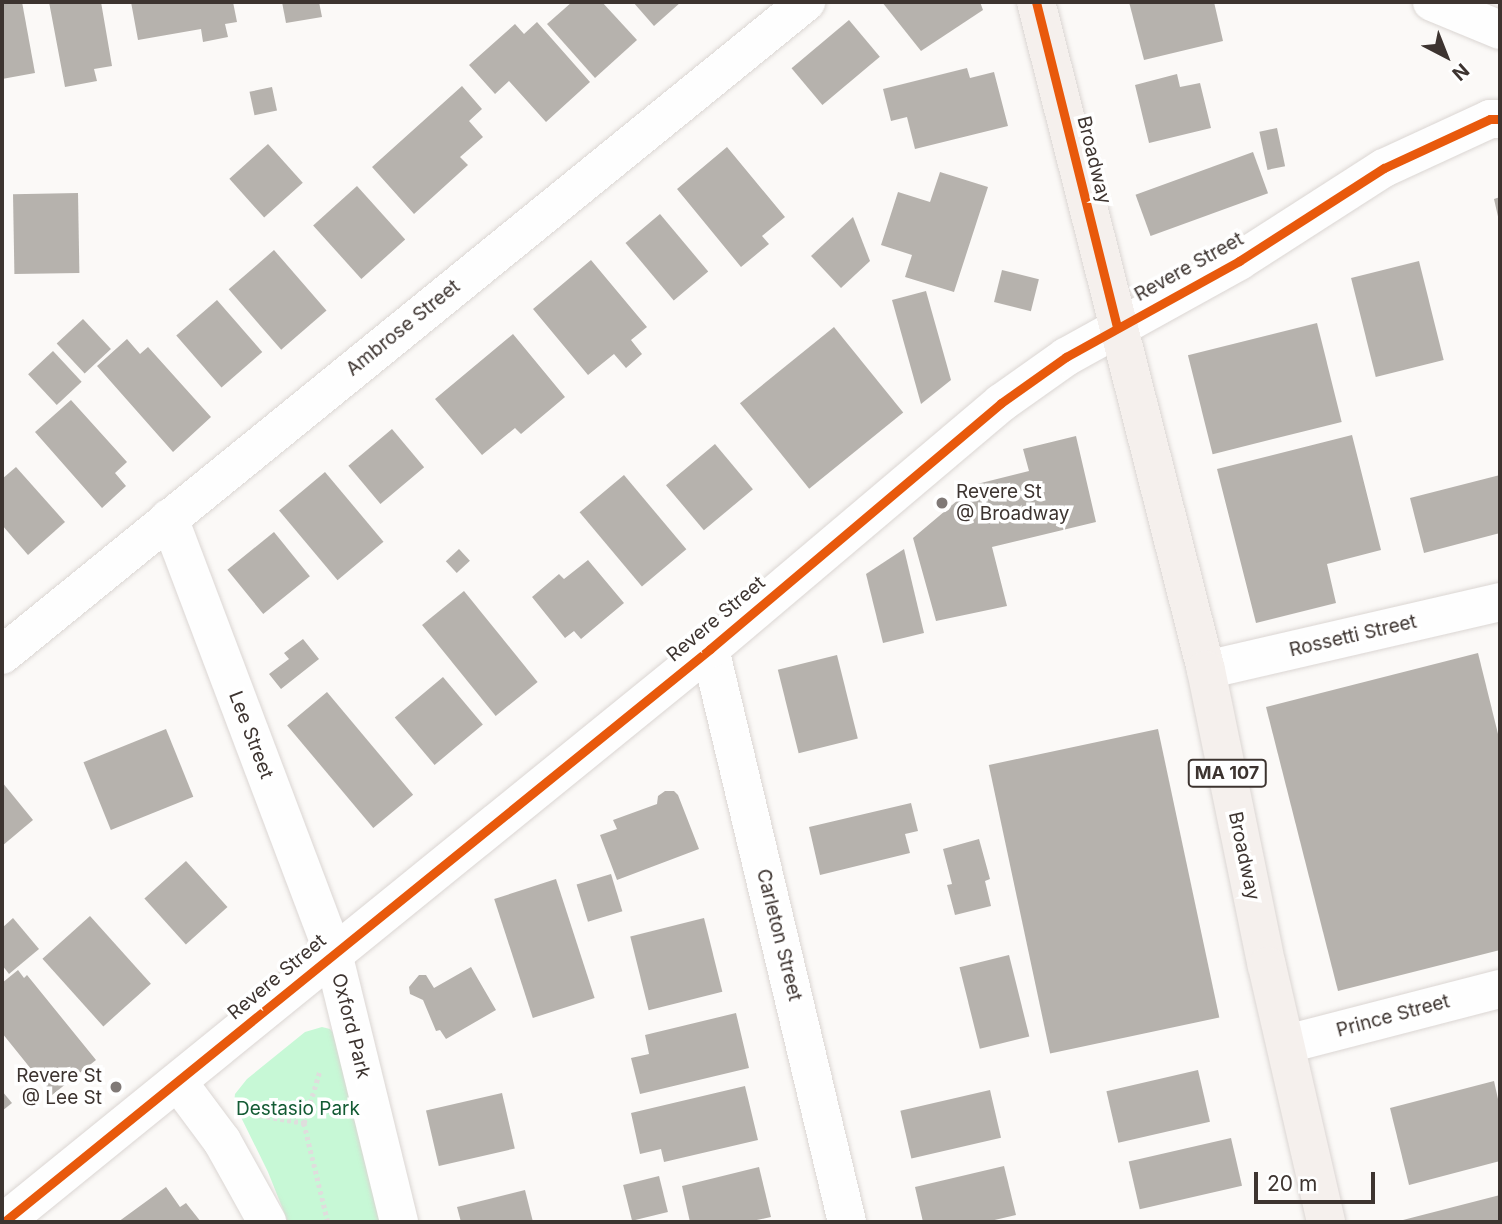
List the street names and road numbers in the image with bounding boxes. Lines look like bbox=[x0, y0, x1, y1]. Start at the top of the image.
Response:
street label: Broadway bbox=[1072, 114, 1116, 206]
street label: Revere Street bbox=[1131, 228, 1247, 306]
street label: Ambrose Street bbox=[342, 275, 464, 381]
street label: Revere Street bbox=[662, 571, 770, 667]
street label: Rossetti Street bbox=[1287, 610, 1419, 662]
street label: Lee Street bbox=[224, 688, 278, 782]
road number: MA 107 bbox=[1187, 758, 1267, 788]
street label: Broadway bbox=[1224, 810, 1264, 902]
street label: Carleton Street bbox=[752, 867, 806, 1003]
street label: Revere Street bbox=[223, 929, 331, 1025]
street label: Oxford Park bbox=[327, 971, 375, 1081]
street label: Prince Street bbox=[1334, 990, 1452, 1042]

